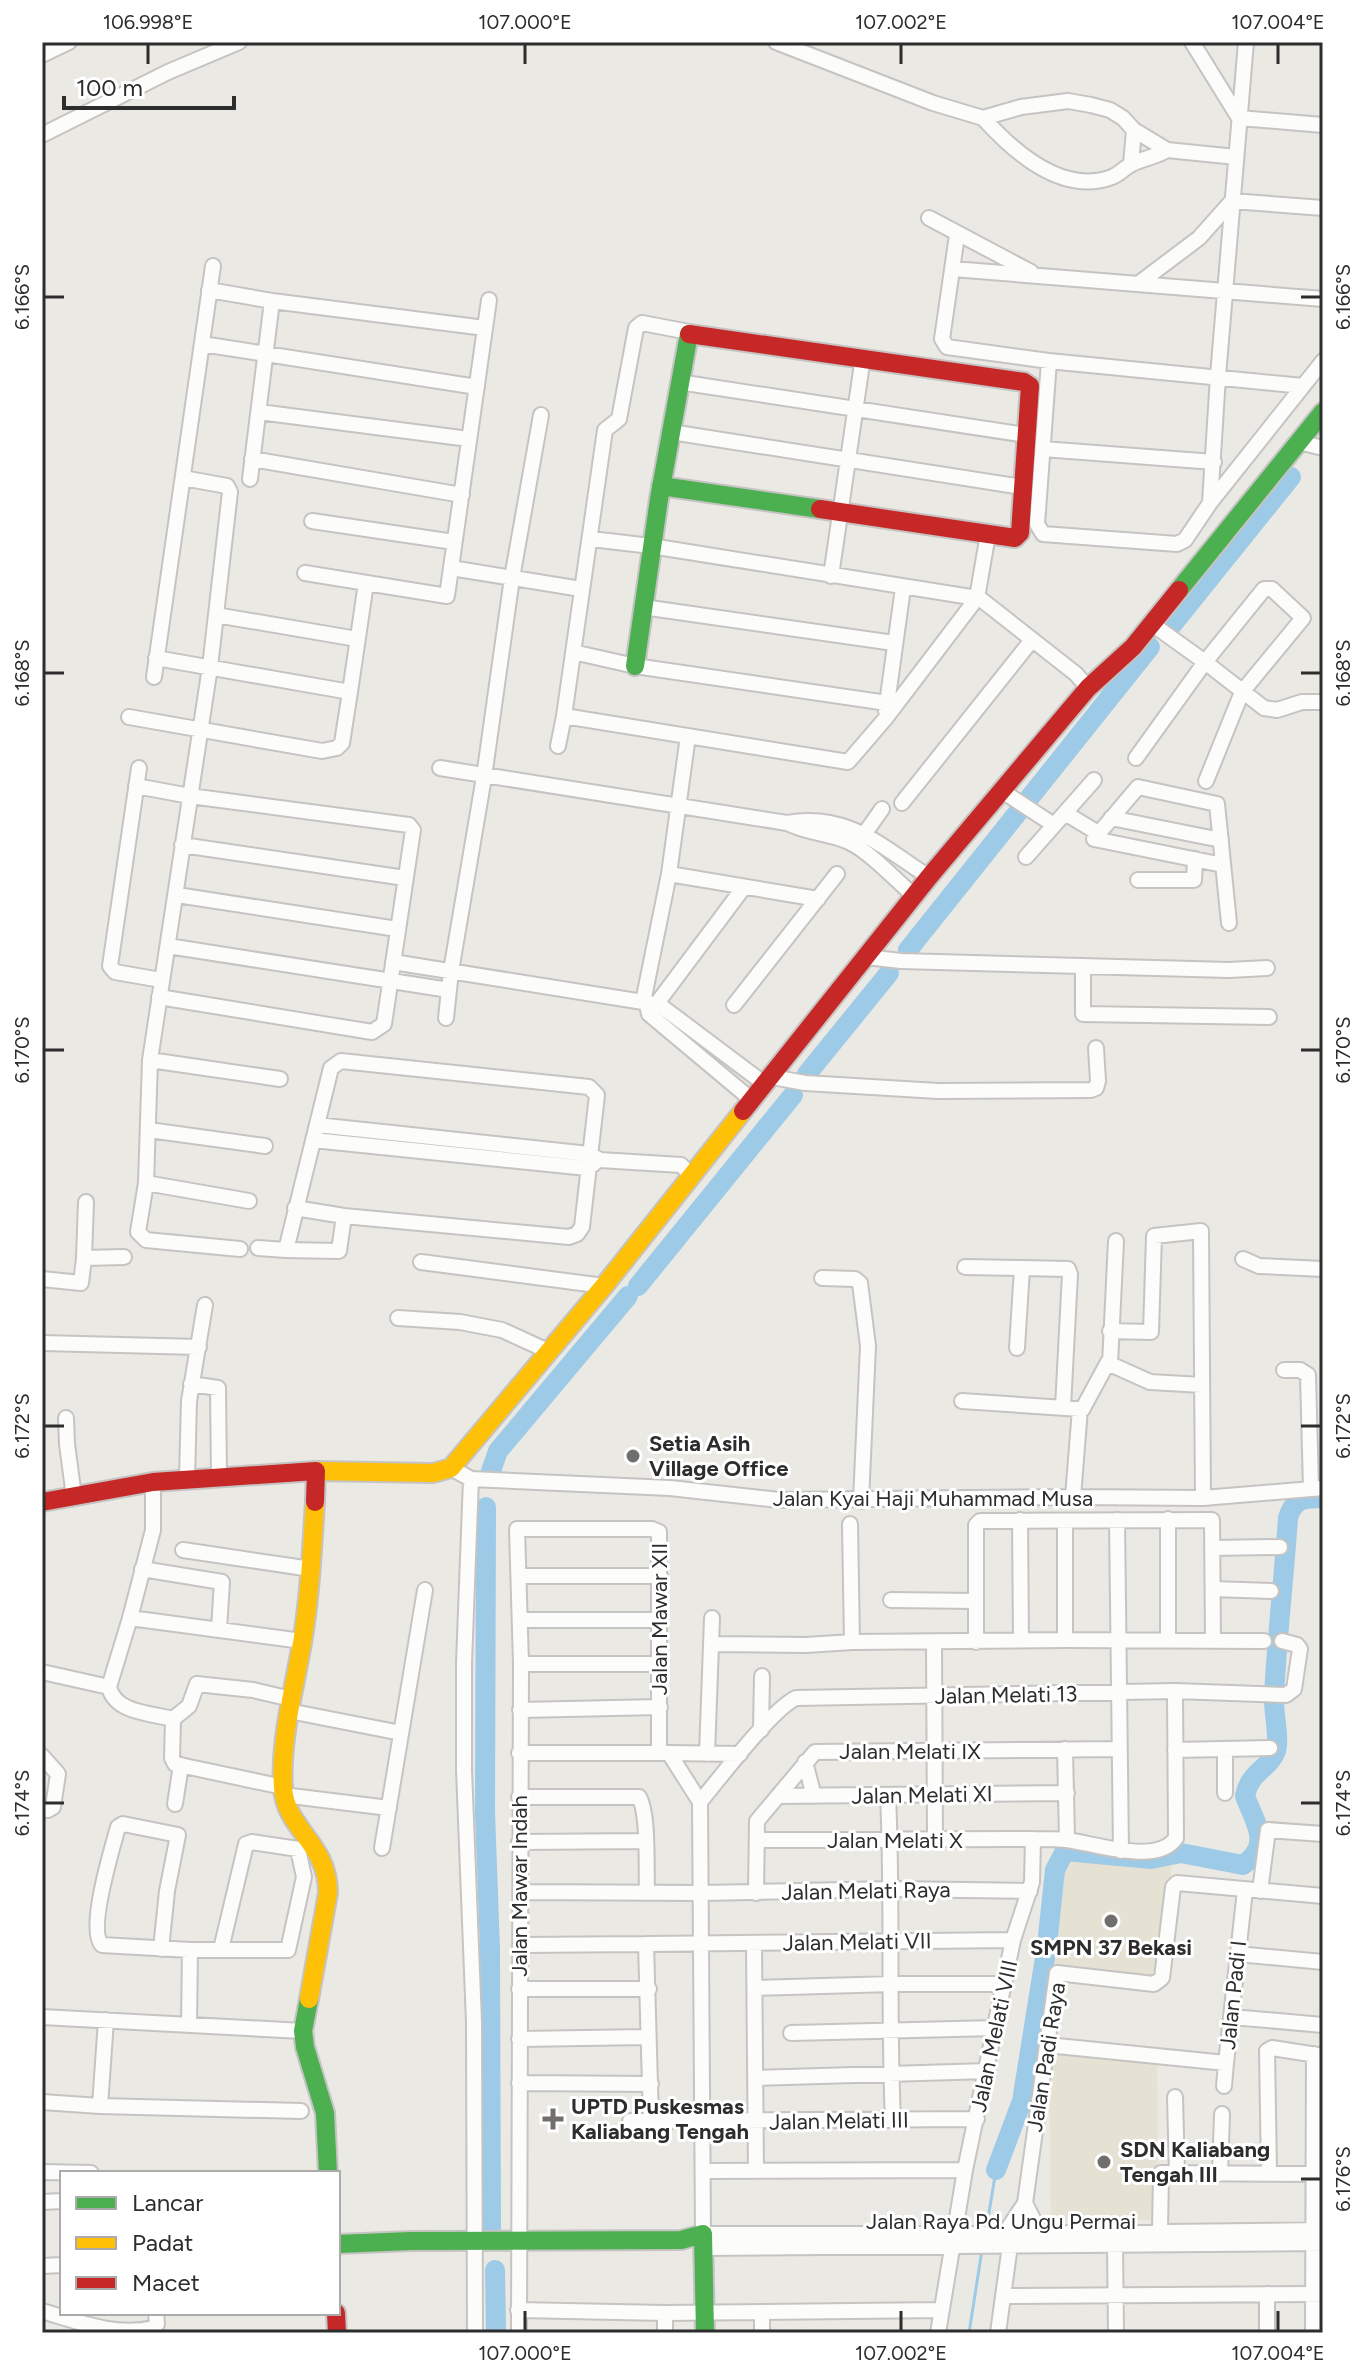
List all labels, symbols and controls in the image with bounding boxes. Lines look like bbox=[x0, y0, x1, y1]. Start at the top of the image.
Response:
text: 106.998°E bbox=[103, 10, 193, 34]
text: 107.000°E bbox=[478, 10, 572, 34]
text: 107.002°E bbox=[855, 10, 947, 34]
text: 107.004°E bbox=[1231, 10, 1325, 34]
scale bar bbox=[64, 60, 234, 110]
text: 100 m bbox=[76, 73, 143, 102]
text: 6.166°S bbox=[10, 264, 34, 330]
text: 6.166°S bbox=[1331, 264, 1355, 330]
text: 6.168°S bbox=[10, 640, 34, 707]
text: 6.168°S bbox=[1331, 640, 1355, 707]
text: 6.170°S bbox=[10, 1017, 34, 1083]
text: 6.170°S bbox=[1331, 1017, 1355, 1083]
text: 6.172°S bbox=[10, 1393, 34, 1459]
text: 6.172°S bbox=[1331, 1393, 1355, 1459]
place label: Setia Asih Village Office bbox=[649, 1430, 788, 1482]
marker: Setia Asih Village Office bbox=[624, 1447, 642, 1465]
street label: Jalan Kyai Haji Muhammad Musa bbox=[773, 1485, 1093, 1512]
street label: Jalan Mawar XII bbox=[646, 1543, 673, 1695]
street label: Jalan Melati 13 bbox=[934, 1680, 1078, 1710]
street label: Jalan Melati IX bbox=[839, 1738, 981, 1765]
text: 6.174°S bbox=[10, 1770, 34, 1836]
text: 6.174°S bbox=[1331, 1770, 1355, 1836]
street label: Jalan Melati XI bbox=[851, 1780, 993, 1810]
street label: Jalan Mawar Indah bbox=[506, 1795, 533, 1977]
street label: Jalan Melati X bbox=[827, 1827, 963, 1854]
street label: Jalan Melati Raya bbox=[781, 1876, 951, 1906]
marker: SMPN 37 Bekasi bbox=[1102, 1912, 1120, 1930]
street label: Jalan Melati VII bbox=[782, 1927, 932, 1957]
place label: SMPN 37 Bekasi bbox=[1030, 1934, 1192, 1961]
street label: Jalan Padi I bbox=[1214, 1939, 1252, 2051]
street label: Jalan Melati VIII bbox=[965, 1957, 1023, 2115]
street label: Jalan Padi Raya bbox=[1021, 1980, 1071, 2134]
place label: UPTD Puskesmas Kaliabang Tengah bbox=[571, 2093, 749, 2145]
street label: Jalan Melati III bbox=[769, 2106, 909, 2136]
marker: UPTD Puskesmas Kaliabang Tengah bbox=[542, 2108, 564, 2130]
place label: SDN Kaliabang Tengah III bbox=[1120, 2136, 1270, 2188]
text: 6.176°S bbox=[1331, 2146, 1355, 2212]
marker: SDN Kaliabang Tengah III bbox=[1095, 2153, 1113, 2171]
legend bbox=[60, 2171, 340, 2315]
text: Lancar bbox=[132, 2188, 203, 2217]
street label: Jalan Raya Pd. Ungu Permai bbox=[866, 2208, 1136, 2235]
text: Padat bbox=[132, 2228, 193, 2257]
text: Macet bbox=[132, 2268, 200, 2297]
text: 107.000°E bbox=[478, 2341, 572, 2365]
text: 107.002°E bbox=[855, 2341, 947, 2365]
text: 107.004°E bbox=[1231, 2341, 1325, 2365]

